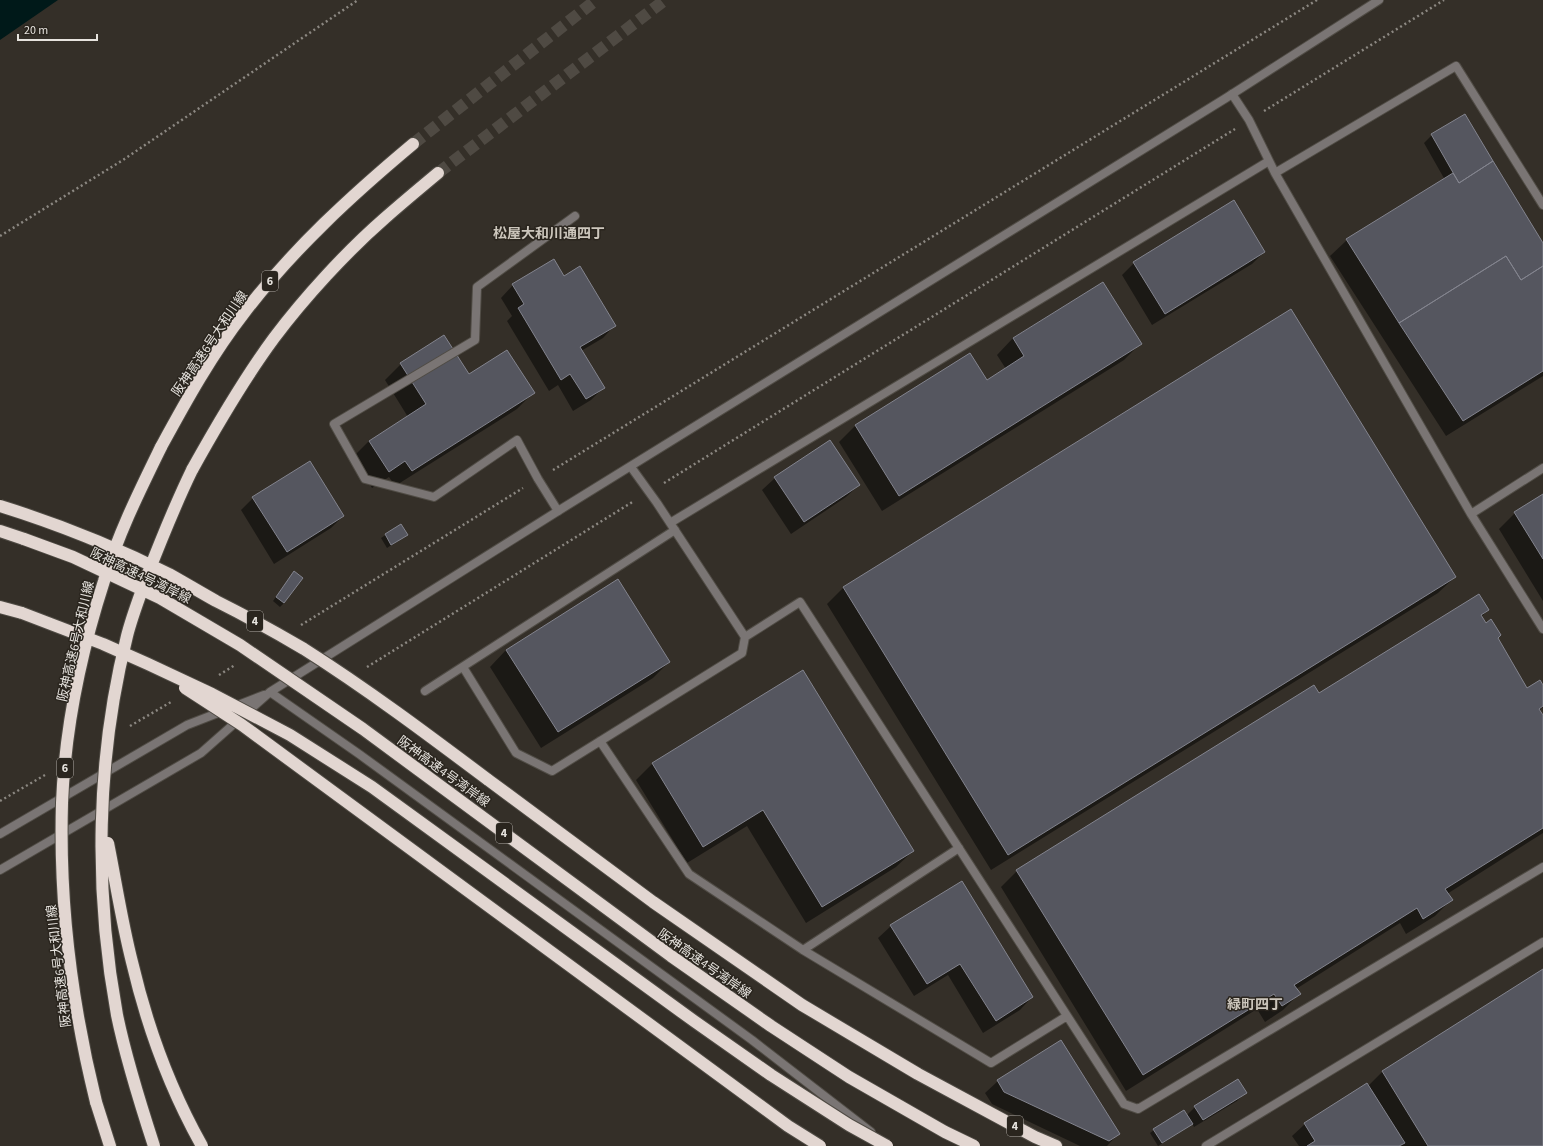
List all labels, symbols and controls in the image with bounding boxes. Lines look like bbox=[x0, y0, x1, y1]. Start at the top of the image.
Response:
scale bar bbox=[18, 16, 97, 42]
text: 20 m bbox=[24, 22, 48, 39]
district label: 松屋大和川通四丁 bbox=[493, 224, 605, 244]
road number: 6 bbox=[262, 271, 278, 291]
street label: 阪神高速6号大和川線 bbox=[168, 287, 252, 400]
street label: 阪神高速4号湾岸線 bbox=[87, 544, 194, 608]
street label: 阪神高速6号大和川線 bbox=[53, 579, 99, 703]
road number: 4 bbox=[247, 611, 263, 631]
street label: 阪神高速4号湾岸線 bbox=[393, 732, 493, 812]
road number: 6 bbox=[57, 758, 73, 778]
road number: 4 bbox=[496, 823, 512, 843]
street label: 阪神高速6号大和川線 bbox=[43, 904, 75, 1028]
street label: 阪神高速4号湾岸線 bbox=[654, 925, 755, 1003]
district label: 緑町四丁 bbox=[1227, 995, 1283, 1015]
road number: 4 bbox=[1007, 1116, 1023, 1136]

